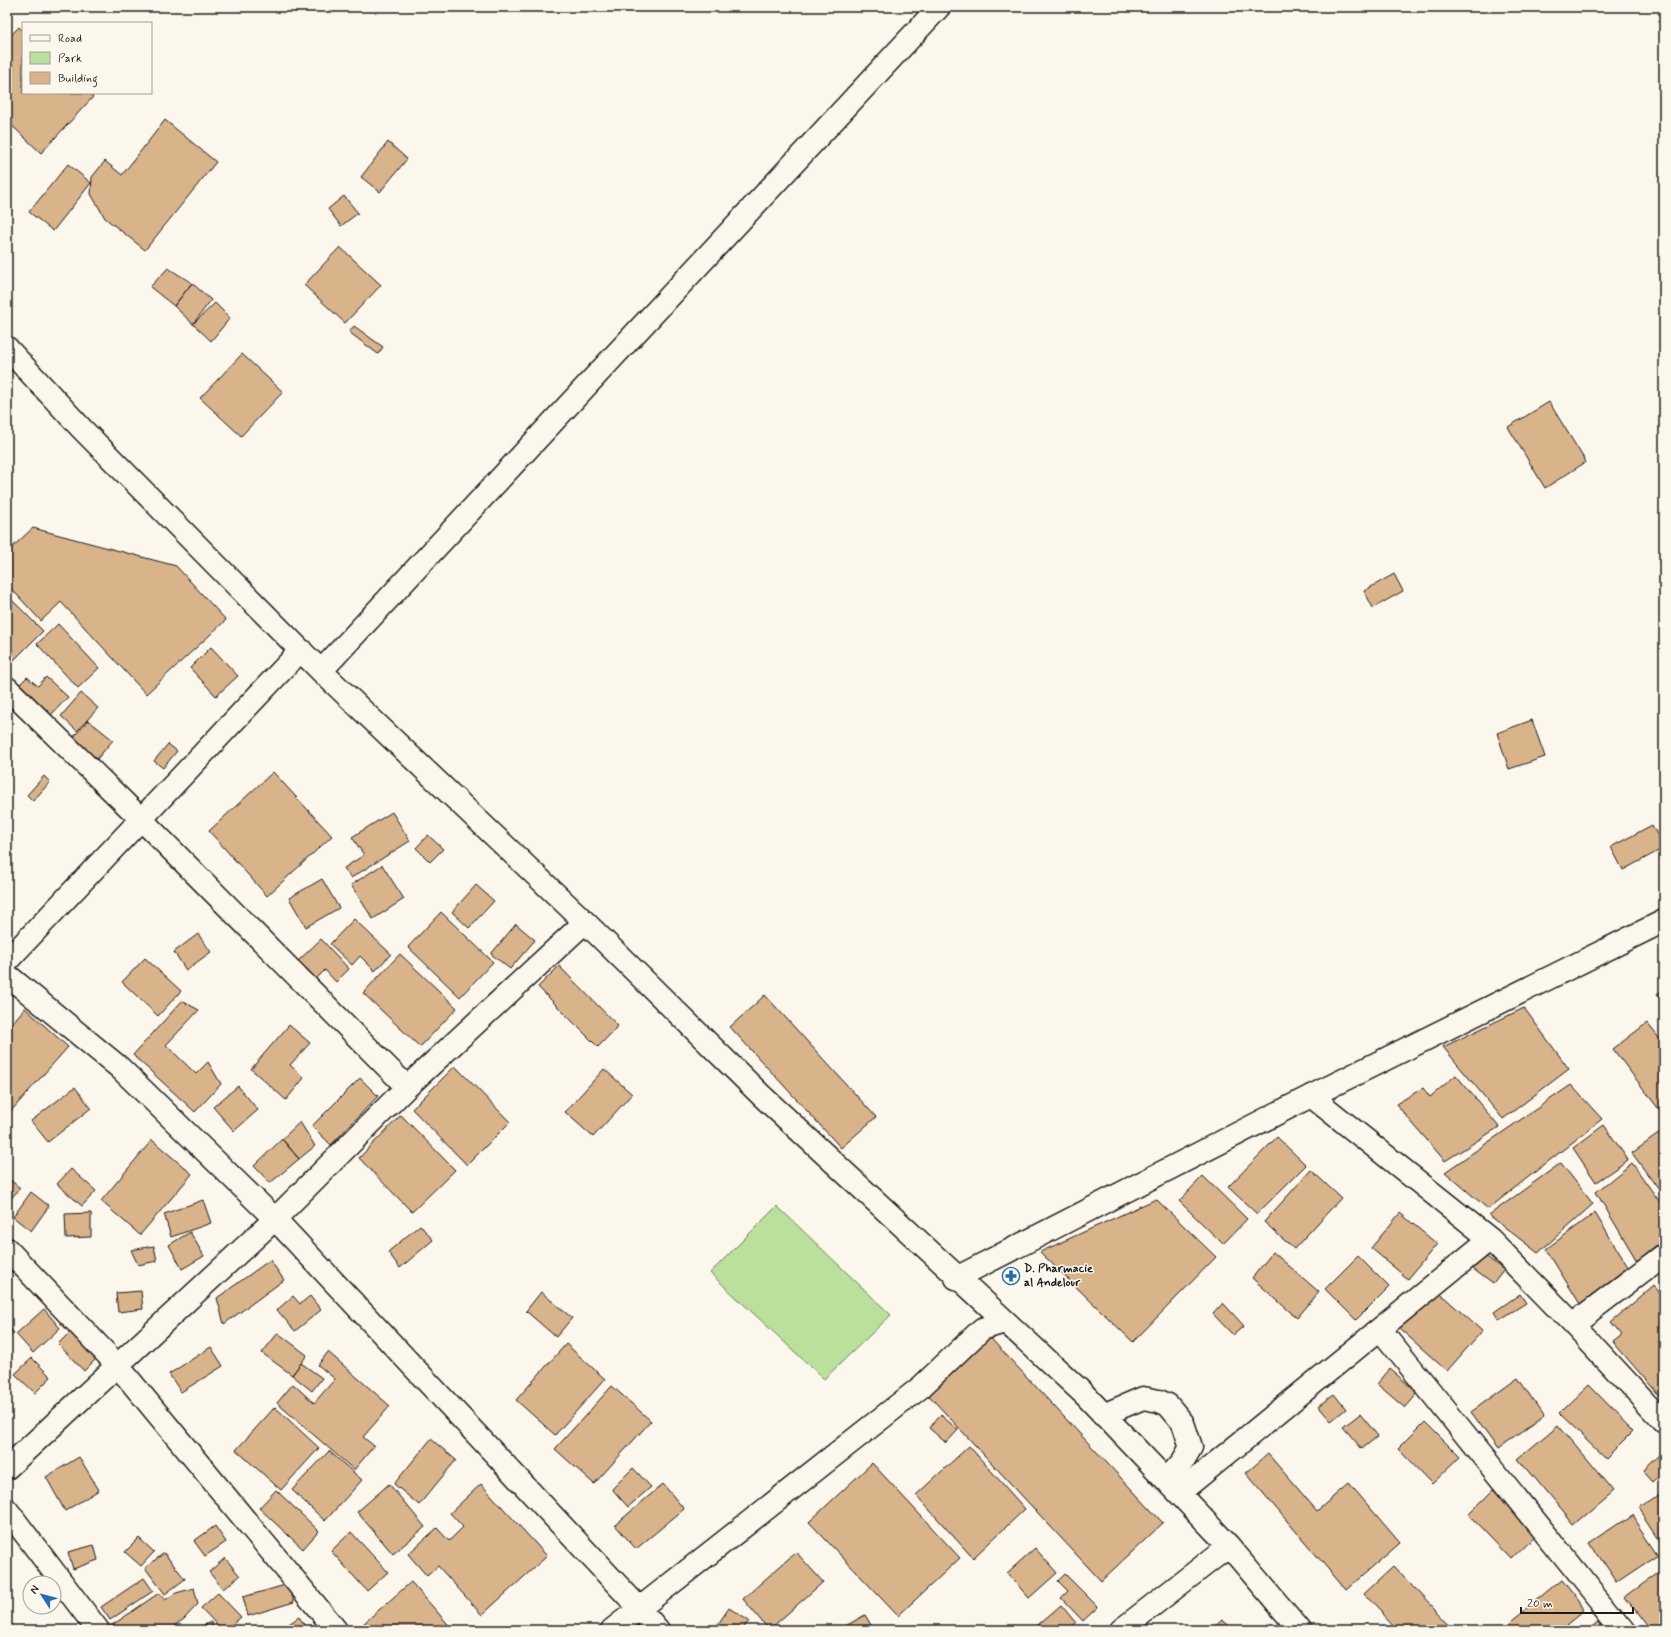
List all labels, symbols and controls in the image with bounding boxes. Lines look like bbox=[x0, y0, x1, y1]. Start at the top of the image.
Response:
legend bbox=[22, 22, 152, 94]
text: Road bbox=[58, 31, 82, 47]
text: Park bbox=[58, 51, 82, 67]
text: Building bbox=[58, 71, 98, 88]
place label: D. Pharmacie al Andelour bbox=[1024, 1261, 1093, 1291]
pharmacy icon: D. Pharmacie al Andelour bbox=[1001, 1266, 1021, 1286]
north arrow bbox=[22, 1575, 62, 1615]
text: N bbox=[27, 1583, 43, 1597]
scale bar bbox=[1521, 1589, 1633, 1615]
text: 20 m bbox=[1527, 1596, 1553, 1612]

